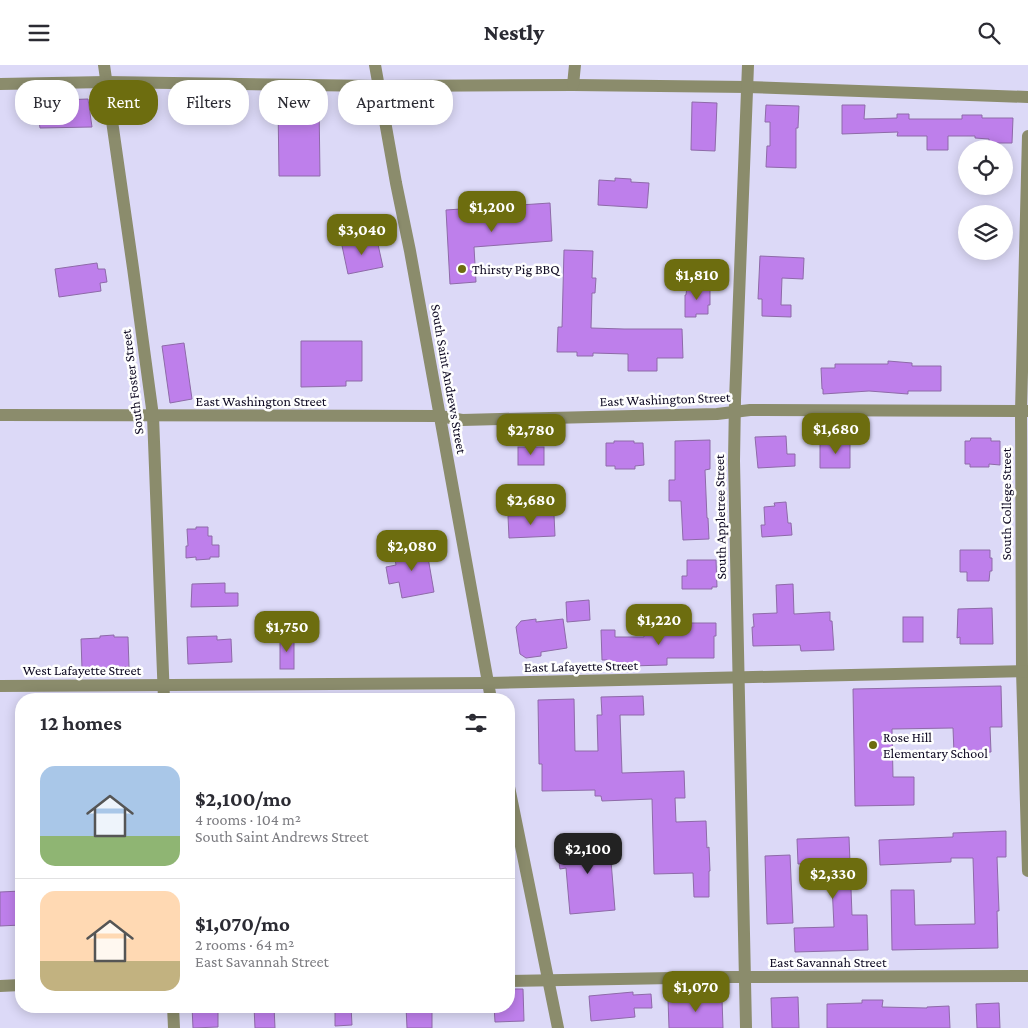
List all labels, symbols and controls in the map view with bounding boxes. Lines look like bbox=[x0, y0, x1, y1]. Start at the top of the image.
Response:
icon: menu bbox=[25, 19, 53, 47]
icon: search bbox=[975, 19, 1003, 47]
text: Nestly bbox=[484, 20, 544, 45]
chip: Buy bbox=[15, 80, 79, 125]
chip: Rent bbox=[89, 80, 158, 125]
chip: Filters bbox=[168, 80, 249, 125]
chip: New bbox=[259, 80, 328, 125]
chip: Apartment bbox=[338, 80, 453, 125]
map controls bbox=[958, 140, 1013, 260]
button: locate bbox=[958, 140, 1013, 195]
pin: $1,200 bbox=[451, 191, 533, 233]
text: $1,200 bbox=[469, 198, 515, 215]
button: layers bbox=[958, 205, 1013, 260]
pin: $3,040 bbox=[321, 213, 403, 256]
text: $3,040 bbox=[338, 221, 386, 238]
pin: $1,810 bbox=[656, 259, 738, 301]
place label: Thirsty Pig BBQ bbox=[472, 261, 560, 277]
marker: Thirsty Pig BBQ bbox=[456, 263, 468, 275]
text: $1,810 bbox=[675, 266, 719, 283]
street label: South Saint Andrews Street bbox=[428, 303, 470, 456]
street label: South Foster Street bbox=[118, 328, 146, 435]
street label: East Washington Street bbox=[599, 389, 731, 409]
street label: East Washington Street bbox=[196, 393, 327, 409]
pin: $2,780 bbox=[490, 413, 572, 456]
pin: $1,680 bbox=[795, 413, 877, 455]
text: $1,680 bbox=[813, 420, 859, 437]
text: $2,780 bbox=[508, 421, 554, 438]
street label: South College Street bbox=[998, 447, 1014, 560]
street label: South Appletree Street bbox=[711, 454, 729, 580]
pin: $2,680 bbox=[490, 483, 572, 526]
text: $2,680 bbox=[507, 491, 555, 508]
pin: $2,080 bbox=[371, 529, 453, 572]
text: $2,080 bbox=[387, 537, 437, 554]
pin: $1,220 bbox=[618, 603, 700, 646]
pin: $1,750 bbox=[246, 611, 328, 653]
text: $1,220 bbox=[637, 611, 681, 628]
text: $1,750 bbox=[265, 618, 309, 635]
street label: East Lafayette Street bbox=[524, 657, 639, 675]
street label: West Lafayette Street bbox=[23, 662, 142, 678]
icon: filters bbox=[462, 709, 490, 737]
text: 12 homes bbox=[40, 711, 122, 735]
place label: Rose Hill Elementary School bbox=[883, 729, 988, 761]
marker: Rose Hill Elementary School bbox=[867, 739, 879, 751]
icon: home bbox=[80, 786, 140, 846]
text: $2,100/mo bbox=[195, 787, 291, 811]
text: 4 rooms · 104 m² bbox=[195, 811, 301, 828]
text: South Saint Andrews Street bbox=[195, 828, 369, 845]
pin: $2,100 bbox=[547, 833, 629, 875]
text: $2,100 bbox=[565, 840, 611, 857]
pin: $2,330 bbox=[792, 857, 874, 900]
text: $2,330 bbox=[810, 865, 856, 882]
icon: home bbox=[80, 911, 140, 971]
text: $1,070/mo bbox=[195, 912, 290, 936]
text: 2 rooms · 64 m² bbox=[195, 936, 294, 953]
text: East Savannah Street bbox=[195, 953, 329, 970]
street label: East Savannah Street bbox=[769, 954, 887, 970]
pin: $1,070 bbox=[655, 971, 737, 1013]
text: $1,070 bbox=[674, 978, 718, 995]

